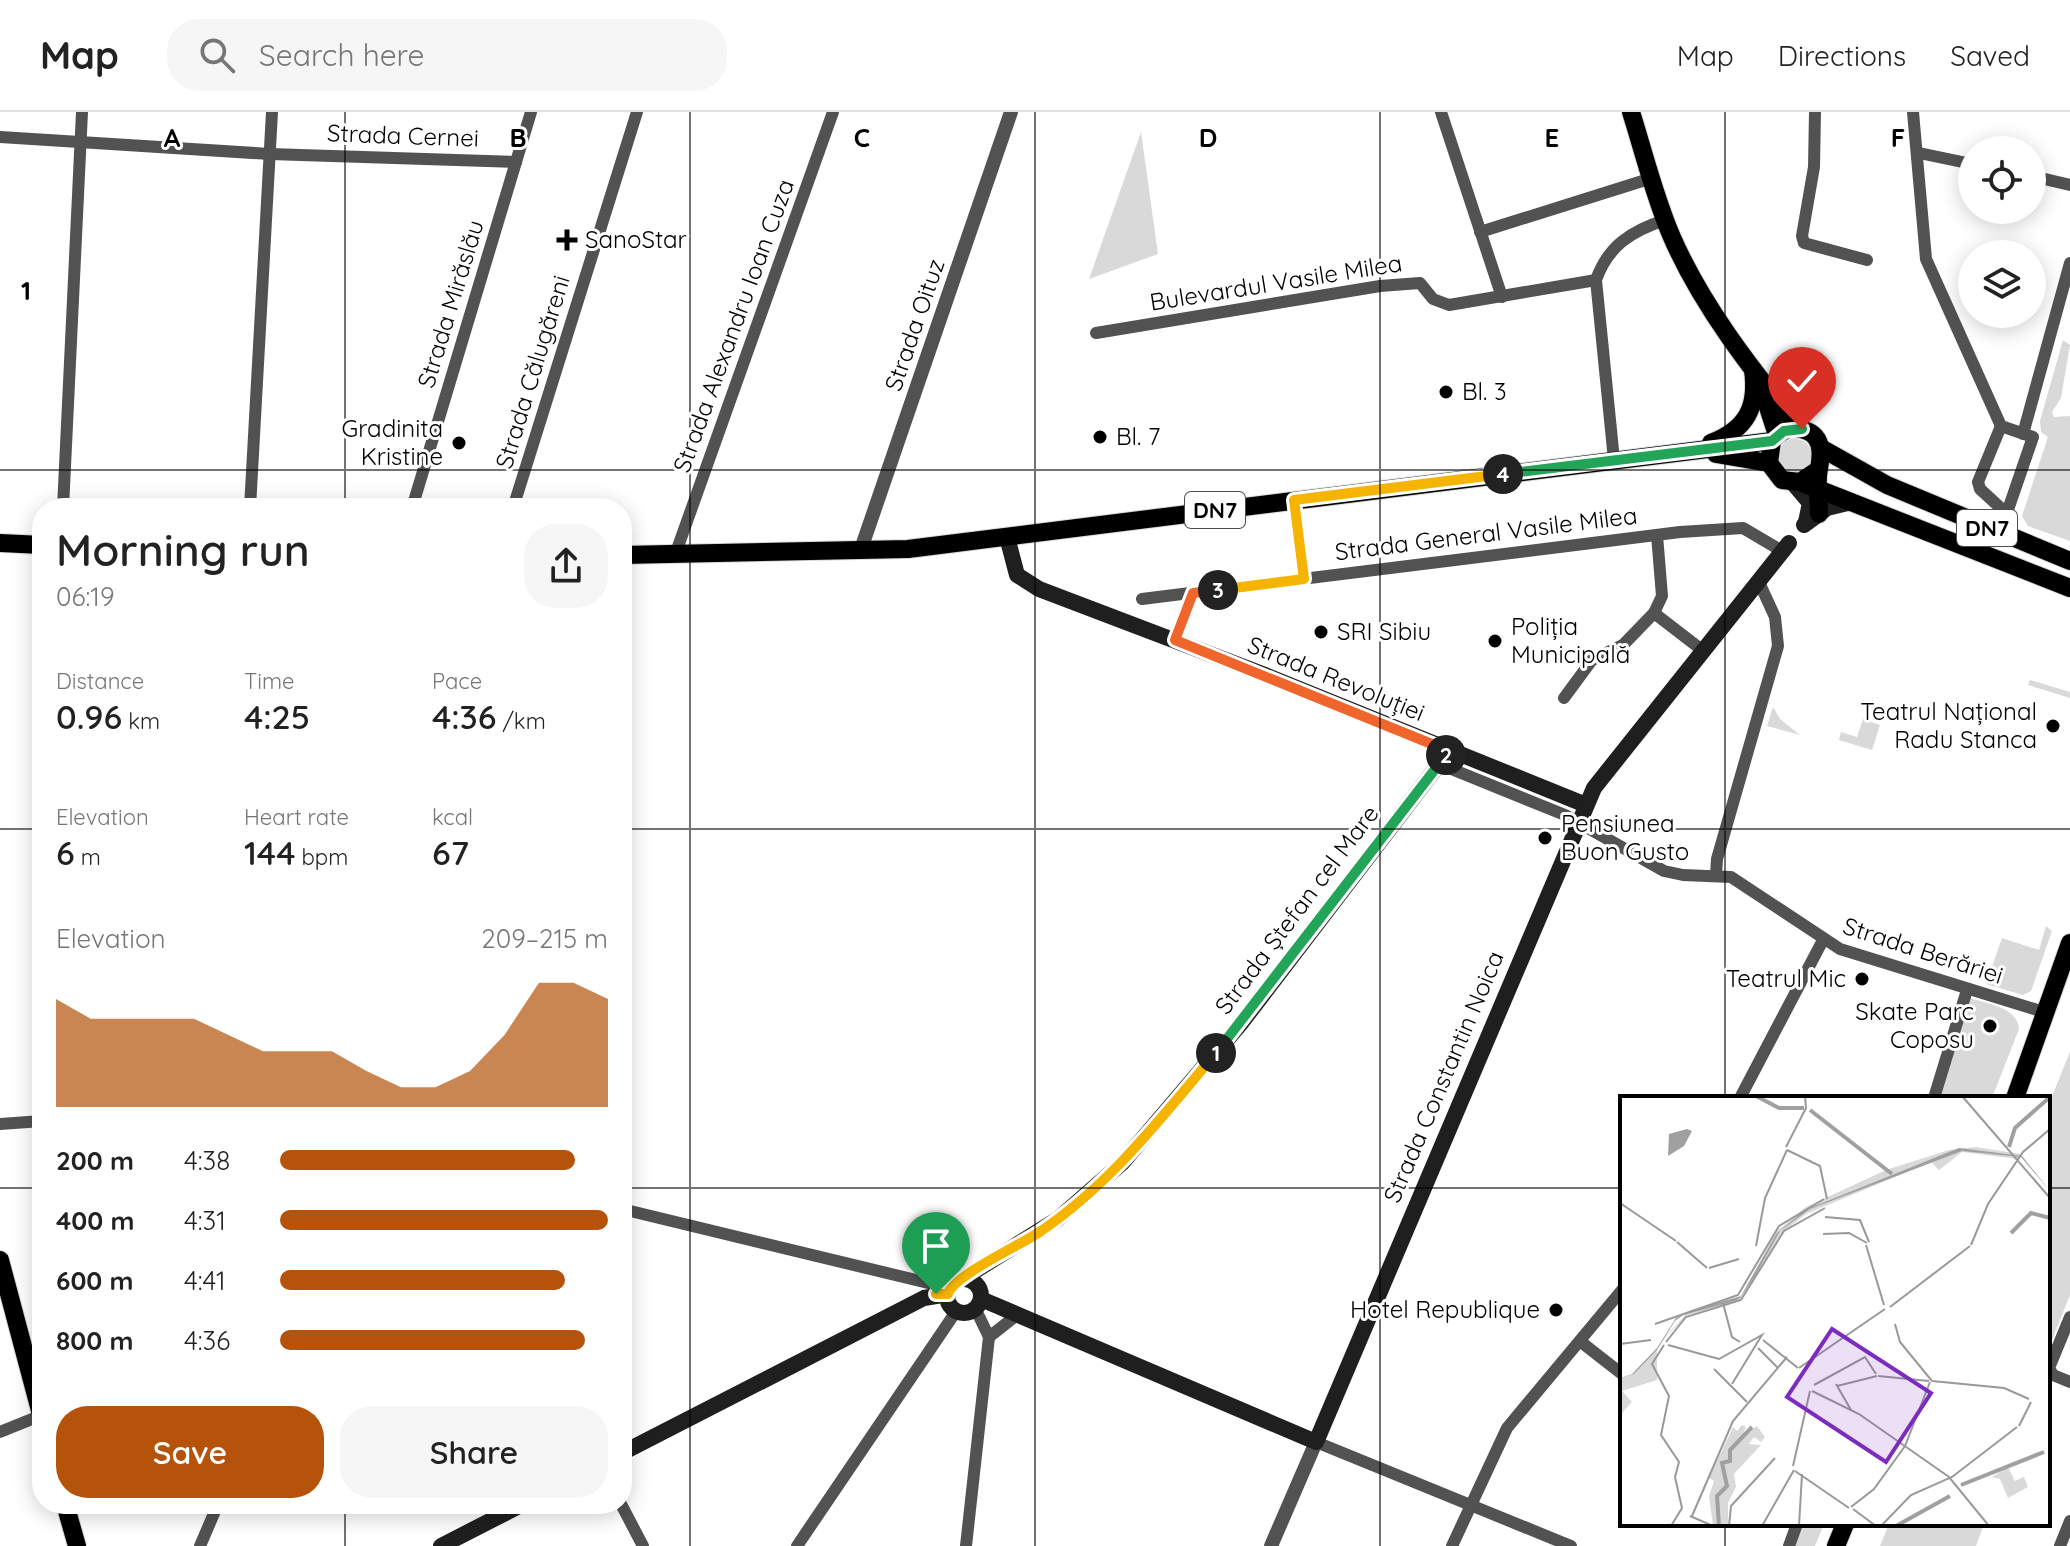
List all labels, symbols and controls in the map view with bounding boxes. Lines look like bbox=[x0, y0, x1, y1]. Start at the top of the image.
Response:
search box bbox=[167, 19, 727, 91]
text: Map bbox=[40, 31, 119, 79]
icon: search bbox=[195, 33, 239, 77]
text: Search here bbox=[259, 36, 424, 74]
text: Map bbox=[1677, 38, 1734, 73]
text: Directions bbox=[1778, 38, 1906, 73]
text: Saved bbox=[1950, 38, 2030, 73]
street label: Strada Cernei bbox=[327, 117, 479, 153]
text: A bbox=[164, 121, 181, 154]
text: B bbox=[509, 121, 527, 154]
text: C bbox=[854, 121, 870, 154]
text: D bbox=[1199, 121, 1217, 154]
text: E bbox=[1545, 121, 1559, 154]
text: F bbox=[1891, 121, 1905, 154]
map controls bbox=[1958, 136, 2046, 328]
button: locate bbox=[1958, 136, 2046, 224]
street label: Strada Alexandru Ioan Cuza bbox=[666, 175, 800, 476]
street label: Strada Mirăslău bbox=[410, 216, 490, 391]
place label: SanoStar bbox=[585, 224, 687, 254]
marker: SanoStar bbox=[556, 229, 578, 251]
button: layers bbox=[1958, 240, 2046, 328]
street label: Bulevardul Vasile Milea bbox=[1148, 247, 1404, 317]
street label: Strada Oituz bbox=[877, 255, 951, 395]
street label: Strada Călugăreni bbox=[488, 271, 576, 472]
text: 1 bbox=[21, 274, 31, 307]
pin bbox=[1768, 347, 1836, 429]
icon: check bbox=[1780, 359, 1824, 403]
place label: Bl. 3 bbox=[1462, 376, 1507, 406]
marker: Bl. 3 bbox=[1437, 383, 1455, 401]
place label: Gradinita Kristine bbox=[341, 413, 443, 471]
place label: Bl. 7 bbox=[1116, 421, 1160, 451]
marker: Bl. 7 bbox=[1091, 428, 1109, 446]
marker: Gradinita Kristine bbox=[450, 434, 468, 452]
pin: 4 bbox=[1483, 454, 1523, 494]
text: 4 bbox=[1497, 460, 1509, 488]
road number: DN7 bbox=[1185, 492, 1245, 528]
street label: Strada General Vasile Milea bbox=[1333, 500, 1639, 566]
road number: DN7 bbox=[1957, 510, 2017, 546]
text: Morning run bbox=[56, 522, 310, 577]
button: share bbox=[524, 524, 608, 608]
pin: 3 bbox=[1198, 570, 1238, 610]
text: 3 bbox=[1212, 576, 1224, 604]
text: 06:19 bbox=[56, 580, 114, 613]
place label: Poliția Municipală bbox=[1511, 611, 1630, 669]
place label: SRI Sibiu bbox=[1337, 616, 1431, 646]
marker: SRI Sibiu bbox=[1312, 623, 1330, 641]
street label: Strada Revoluției bbox=[1243, 629, 1429, 727]
marker: Poliția Municipală bbox=[1486, 632, 1504, 650]
text: Distance bbox=[56, 667, 144, 695]
text: Time bbox=[244, 667, 295, 695]
text: Pace bbox=[432, 667, 482, 695]
text: 0.96 bbox=[56, 695, 122, 738]
text: 4:25 bbox=[244, 695, 310, 738]
text: 4:36 bbox=[432, 695, 496, 738]
place label: Teatrul Național Radu Stanca bbox=[1860, 696, 2037, 754]
text: km bbox=[122, 707, 160, 735]
text: /km bbox=[496, 707, 546, 735]
marker: Teatrul Național Radu Stanca bbox=[2044, 717, 2062, 735]
pin: 2 bbox=[1426, 735, 1466, 775]
text: 2 bbox=[1440, 741, 1452, 769]
street label: Strada Ștefan cel Mare bbox=[1208, 799, 1385, 1020]
text: Elevation bbox=[56, 803, 149, 831]
text: Heart rate bbox=[244, 803, 349, 831]
text: kcal bbox=[432, 803, 473, 831]
place label: Pensiunea Buon Gusto bbox=[1561, 808, 1689, 866]
marker: Pensiunea Buon Gusto bbox=[1536, 829, 1554, 847]
text: 6 bbox=[56, 831, 75, 874]
text: 144 bbox=[244, 831, 295, 874]
text: 67 bbox=[432, 831, 469, 874]
text: m bbox=[75, 843, 101, 871]
text: bpm bbox=[295, 843, 348, 871]
street label: Strada Berăriei bbox=[1839, 910, 2007, 990]
text: Elevation bbox=[56, 922, 166, 955]
text: 209–215 m bbox=[481, 922, 608, 955]
street label: Strada Constantin Noica bbox=[1376, 946, 1510, 1207]
place label: Teatrul Mic bbox=[1726, 963, 1846, 993]
marker: Teatrul Mic bbox=[1853, 970, 1871, 988]
place label: Skate Parc Coposu bbox=[1855, 996, 1974, 1054]
marker: Skate Parc Coposu bbox=[1981, 1017, 1999, 1035]
pin: 1 bbox=[1196, 1033, 1236, 1073]
text: 1 bbox=[1212, 1039, 1220, 1067]
inset map bbox=[1620, 1096, 2050, 1526]
text: 200 m bbox=[56, 1144, 134, 1177]
text: 4:38 bbox=[184, 1144, 230, 1177]
text: 400 m bbox=[56, 1204, 134, 1237]
text: 4:31 bbox=[184, 1204, 226, 1237]
pin bbox=[902, 1212, 970, 1294]
icon: arrive bbox=[914, 1224, 958, 1268]
text: 600 m bbox=[56, 1264, 134, 1297]
text: 4:41 bbox=[184, 1264, 226, 1297]
place label: Hotel Republique bbox=[1350, 1294, 1540, 1324]
marker: Hotel Republique bbox=[1547, 1301, 1565, 1319]
text: 800 m bbox=[56, 1324, 133, 1357]
text: 4:36 bbox=[184, 1324, 230, 1357]
button: Save bbox=[56, 1406, 324, 1498]
button: Share bbox=[340, 1406, 608, 1498]

